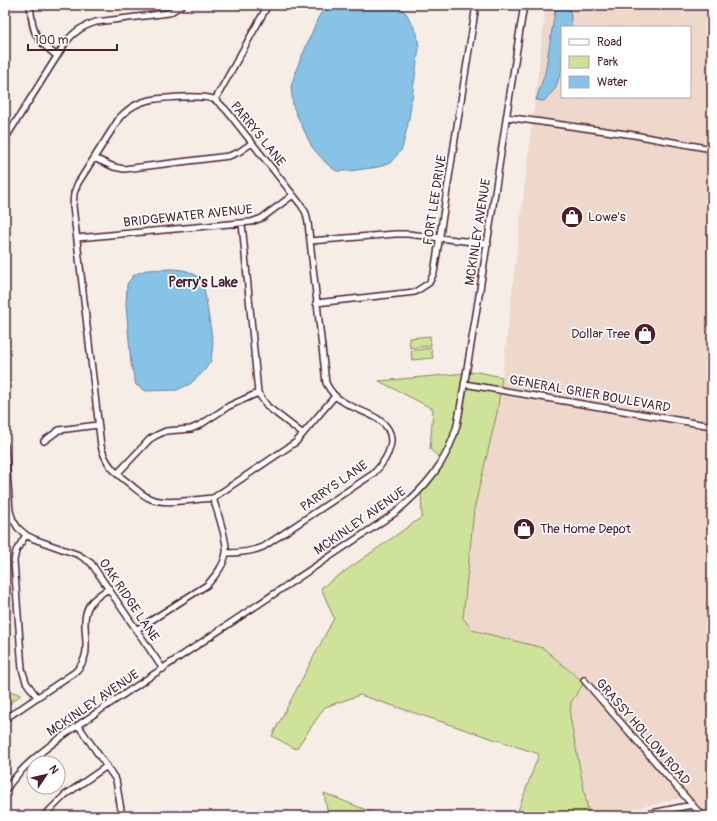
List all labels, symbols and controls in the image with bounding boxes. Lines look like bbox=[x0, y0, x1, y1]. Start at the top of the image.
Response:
scale bar bbox=[28, 26, 117, 52]
legend bbox=[561, 26, 691, 98]
text: 100 m bbox=[34, 33, 69, 48]
text: Road bbox=[597, 35, 622, 50]
text: Park bbox=[597, 55, 618, 70]
text: Water bbox=[597, 75, 628, 90]
street label: PARRYS LANE bbox=[227, 98, 289, 170]
street label: FORT LEE DRIVE bbox=[420, 153, 450, 246]
street label: MCKINLEY AVENUE bbox=[462, 177, 494, 287]
street label: BRIDGEWATER AVENUE bbox=[123, 201, 254, 231]
shop icon: Lowe's bbox=[559, 204, 585, 230]
place label: Lowe's bbox=[588, 209, 626, 225]
district label: Perry's Lake bbox=[168, 274, 239, 291]
shop icon: Dollar Tree bbox=[632, 321, 658, 347]
place label: Dollar Tree bbox=[571, 326, 631, 342]
street label: GENERAL GRIER BOULEVARD bbox=[508, 372, 672, 416]
street label: PARRYS LANE bbox=[297, 457, 371, 515]
street label: MCKINLEY AVENUE bbox=[311, 483, 409, 558]
shop icon: The Home Depot bbox=[511, 516, 537, 542]
place label: The Home Depot bbox=[540, 521, 632, 537]
street label: OAK RIDGE LANE bbox=[95, 556, 163, 645]
street label: MCKINLEY AVENUE bbox=[44, 666, 142, 740]
street label: GRASSY HOLLOW ROAD bbox=[592, 676, 694, 788]
north arrow bbox=[26, 755, 66, 795]
text: N bbox=[46, 763, 62, 777]

